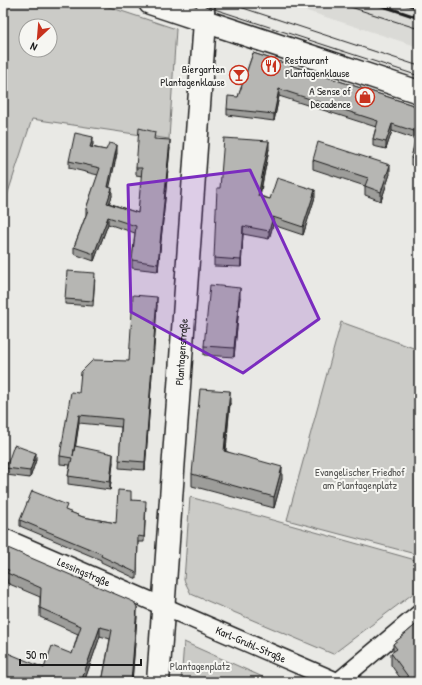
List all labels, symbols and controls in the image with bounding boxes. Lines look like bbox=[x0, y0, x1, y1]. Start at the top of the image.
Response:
north arrow bbox=[18, 18, 58, 58]
text: N bbox=[28, 39, 39, 55]
place label: Restaurant Plantagenklause bbox=[285, 53, 350, 80]
restaurant icon: Restaurant Plantagenklause bbox=[260, 55, 282, 77]
place label: Biergarten Plantagenklause bbox=[160, 62, 226, 89]
bar icon: Biergarten Plantagenklause bbox=[228, 64, 250, 86]
place label: A Sense of Decadence bbox=[309, 84, 352, 111]
shop icon: A Sense of Decadence bbox=[354, 86, 376, 108]
street label: Plantagenstraße bbox=[172, 317, 191, 386]
park label: Evangelischer Friedhof am Plantagenplatz bbox=[315, 465, 405, 492]
street label: Lessingstraße bbox=[55, 554, 113, 590]
street label: Karl-Gruhl-Straße bbox=[213, 623, 289, 666]
scale bar bbox=[20, 641, 141, 667]
text: 50 m bbox=[26, 646, 47, 663]
park label: Plantagenplatz bbox=[170, 659, 230, 673]

